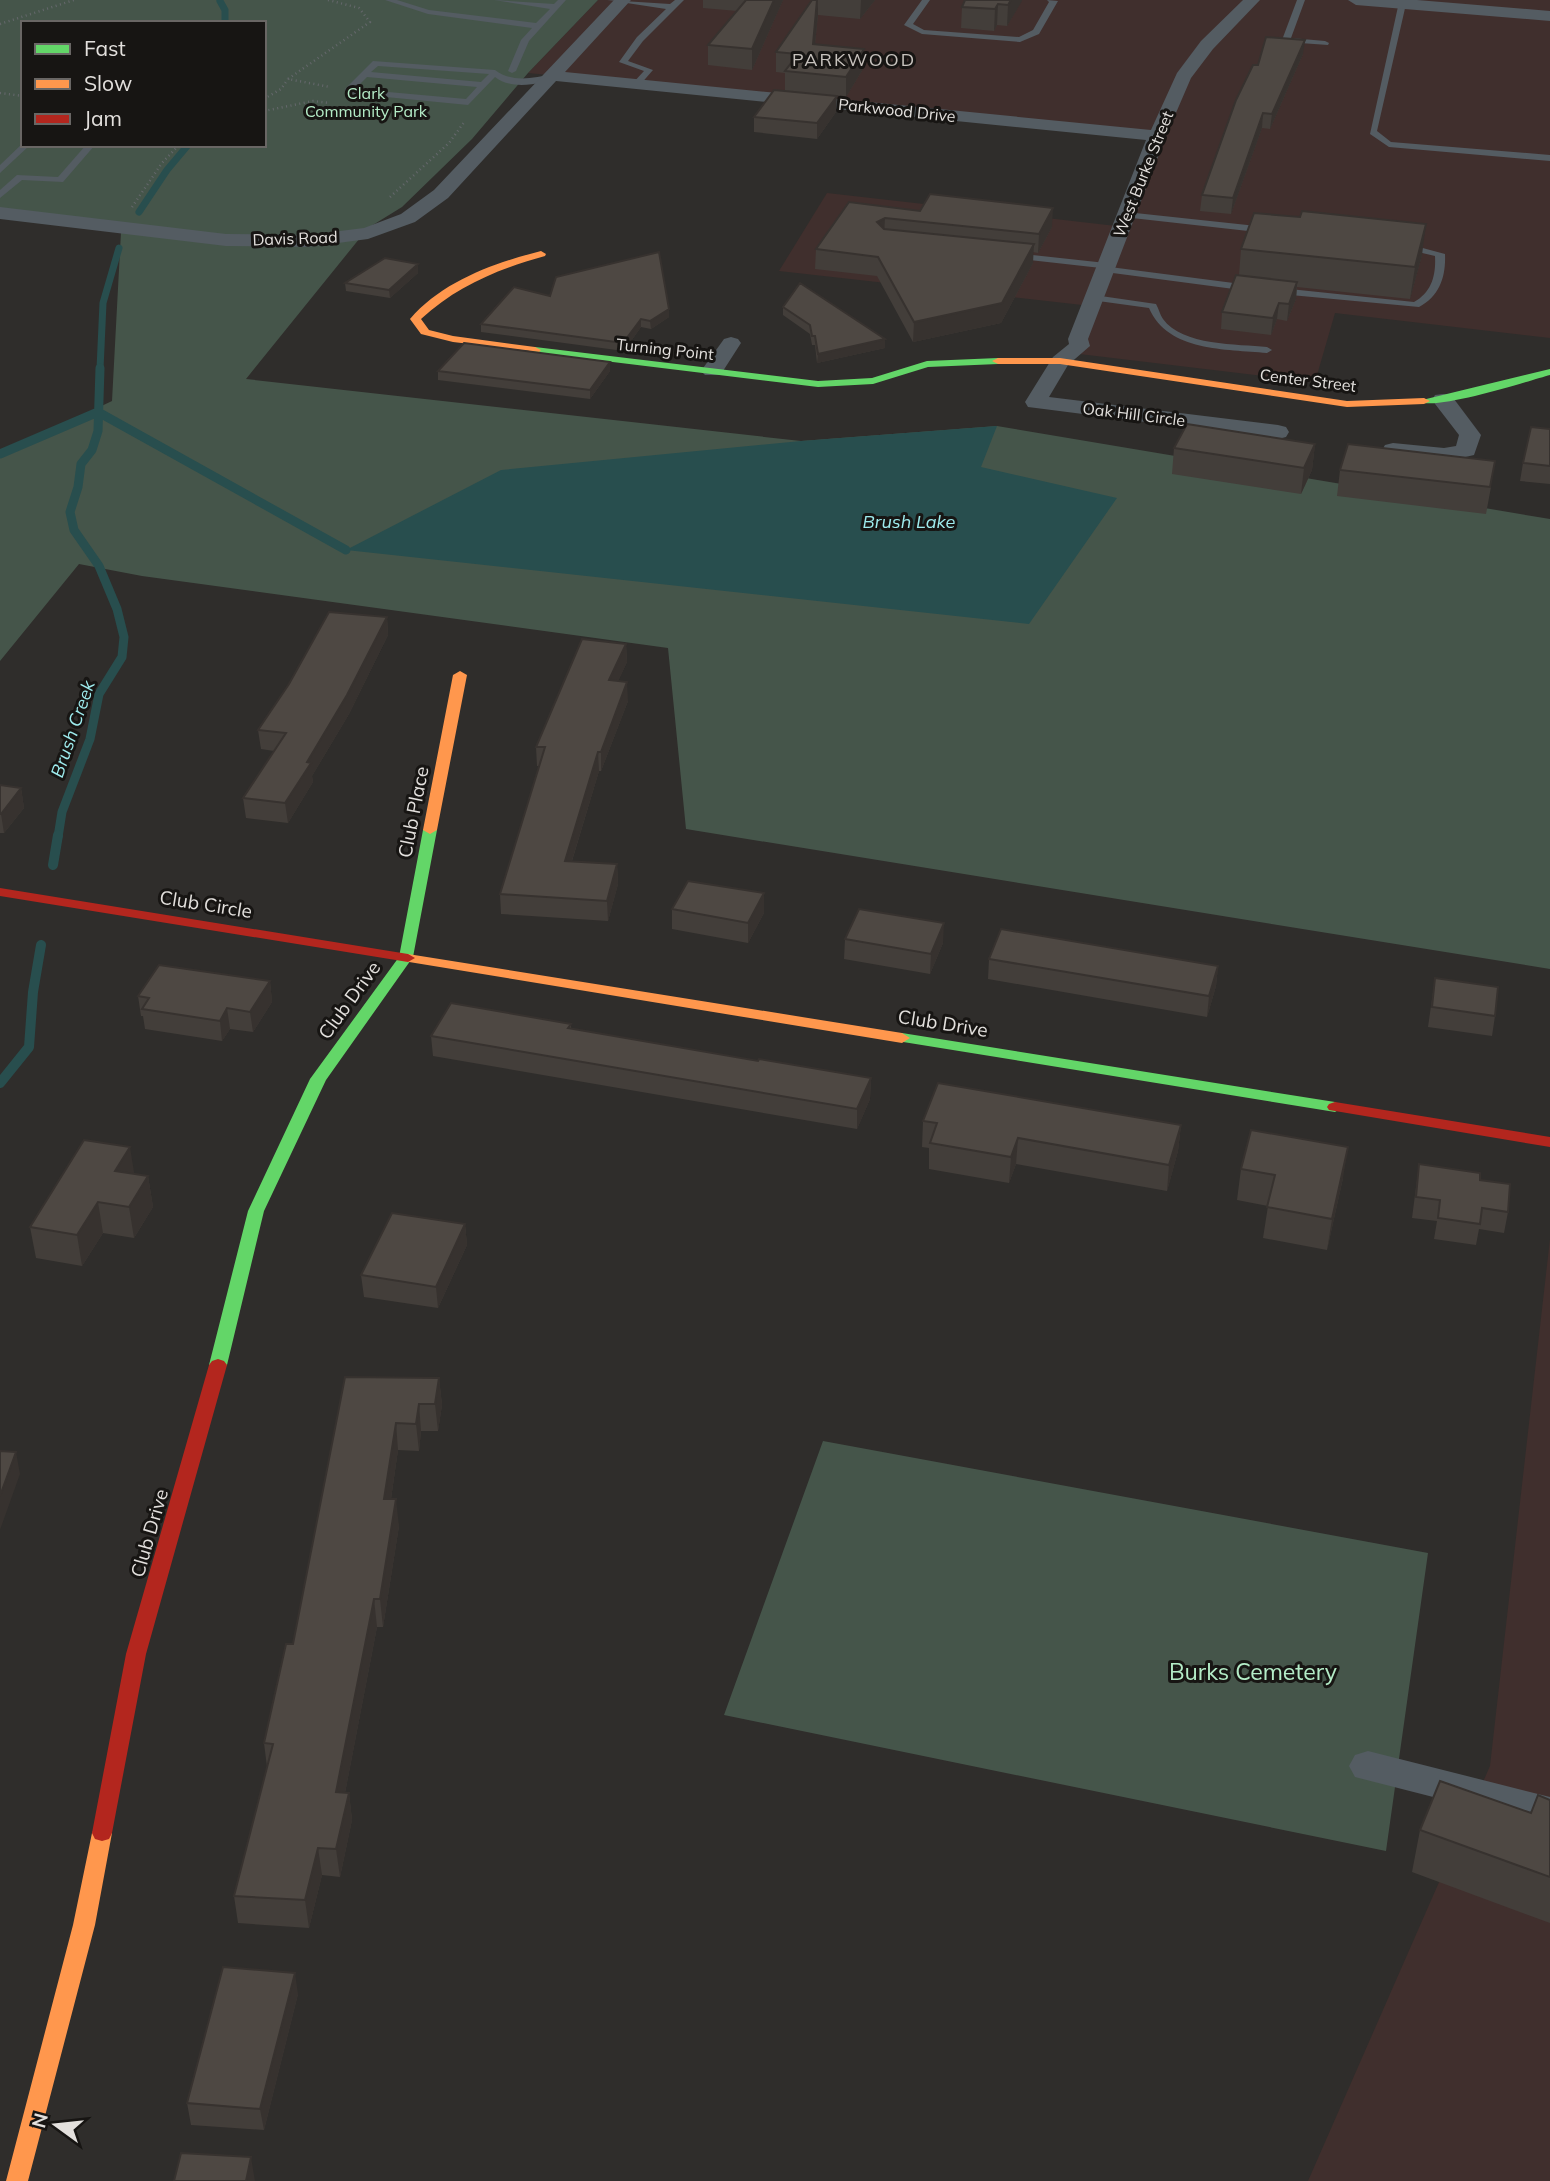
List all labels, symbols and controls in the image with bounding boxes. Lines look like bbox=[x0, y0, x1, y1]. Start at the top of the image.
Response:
legend bbox=[21, 21, 266, 147]
text: Fast bbox=[84, 35, 126, 61]
district label: PARKWOOD bbox=[792, 48, 916, 71]
text: Slow bbox=[84, 70, 132, 96]
park label: Clark Community Park bbox=[305, 83, 428, 121]
street label: Parkwood Drive bbox=[837, 94, 957, 126]
text: Jam bbox=[84, 105, 122, 131]
street label: West Burke Street bbox=[1109, 108, 1178, 240]
street label: Davis Road bbox=[252, 227, 338, 249]
street label: Turning Point bbox=[615, 334, 715, 364]
street label: Center Street bbox=[1259, 364, 1358, 396]
street label: Oak Hill Circle bbox=[1082, 398, 1186, 430]
water label: Brush Lake bbox=[863, 510, 956, 533]
water label: Brush Creek bbox=[45, 677, 100, 780]
street label: Club Place bbox=[392, 764, 434, 860]
street label: Club Circle bbox=[158, 885, 254, 923]
street label: Club Drive bbox=[313, 956, 385, 1044]
street label: Club Drive bbox=[896, 1004, 990, 1042]
street label: Club Drive bbox=[125, 1486, 173, 1580]
park label: Burks Cemetery bbox=[1169, 1657, 1337, 1686]
north arrow bbox=[21, 2090, 91, 2160]
text: N bbox=[26, 2111, 53, 2131]

